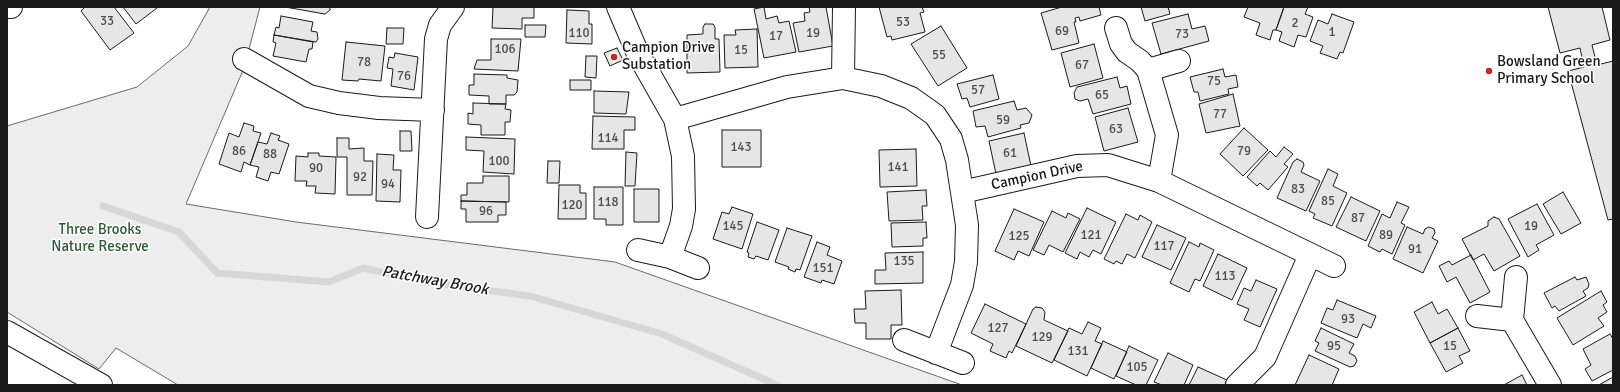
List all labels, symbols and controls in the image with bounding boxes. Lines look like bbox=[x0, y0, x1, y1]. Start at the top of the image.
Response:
house number: 33 bbox=[100, 14, 114, 30]
house number: 53 bbox=[896, 15, 910, 31]
house number: 2 bbox=[1291, 16, 1299, 32]
house number: 69 bbox=[1055, 24, 1069, 40]
house number: 1 bbox=[1328, 25, 1336, 41]
house number: 110 bbox=[568, 26, 590, 42]
house number: 19 bbox=[806, 26, 820, 42]
house number: 73 bbox=[1175, 27, 1189, 43]
house number: 17 bbox=[769, 29, 783, 45]
place label: Campion Drive Substation bbox=[622, 39, 715, 74]
house number: 106 bbox=[494, 42, 516, 58]
house number: 15 bbox=[734, 43, 748, 59]
house number: 55 bbox=[932, 48, 946, 64]
marker: Campion Drive Substation bbox=[609, 52, 619, 62]
place label: Bowsland Green Primary School bbox=[1497, 53, 1601, 88]
house number: 78 bbox=[357, 55, 371, 71]
house number: 67 bbox=[1075, 58, 1089, 74]
marker: Bowsland Green Primary School bbox=[1484, 66, 1494, 76]
house number: 76 bbox=[397, 69, 411, 85]
house number: 75 bbox=[1207, 74, 1221, 90]
house number: 57 bbox=[971, 83, 985, 99]
house number: 65 bbox=[1095, 88, 1109, 104]
house number: 77 bbox=[1213, 107, 1227, 123]
house number: 59 bbox=[996, 113, 1010, 129]
house number: 63 bbox=[1109, 122, 1123, 138]
house number: 114 bbox=[597, 131, 619, 147]
house number: 143 bbox=[730, 140, 752, 156]
house number: 86 bbox=[232, 144, 246, 160]
house number: 79 bbox=[1237, 144, 1251, 160]
house number: 61 bbox=[1003, 146, 1017, 162]
house number: 88 bbox=[263, 147, 277, 163]
house number: 100 bbox=[488, 154, 510, 170]
street label: Campion Drive bbox=[989, 157, 1085, 195]
house number: 141 bbox=[887, 160, 909, 176]
house number: 90 bbox=[309, 161, 323, 177]
house number: 92 bbox=[353, 170, 367, 186]
house number: 94 bbox=[381, 177, 395, 193]
house number: 83 bbox=[1291, 182, 1305, 198]
house number: 85 bbox=[1321, 194, 1335, 210]
house number: 118 bbox=[597, 195, 619, 211]
house number: 120 bbox=[561, 198, 583, 214]
house number: 96 bbox=[479, 204, 493, 220]
house number: 87 bbox=[1351, 211, 1365, 227]
house number: 145 bbox=[722, 219, 744, 235]
house number: 19 bbox=[1524, 219, 1538, 235]
park label: Three Brooks Nature Reserve bbox=[51, 221, 149, 256]
house number: 121 bbox=[1080, 228, 1102, 244]
house number: 89 bbox=[1379, 228, 1393, 244]
house number: 125 bbox=[1008, 229, 1030, 245]
house number: 117 bbox=[1153, 239, 1175, 255]
house number: 91 bbox=[1408, 242, 1422, 258]
house number: 135 bbox=[893, 254, 915, 270]
house number: 151 bbox=[812, 261, 834, 277]
water label: Patchway Brook bbox=[380, 262, 490, 300]
house number: 113 bbox=[1214, 269, 1236, 285]
house number: 93 bbox=[1341, 312, 1355, 328]
house number: 127 bbox=[987, 321, 1009, 337]
house number: 129 bbox=[1031, 330, 1053, 346]
house number: 95 bbox=[1327, 339, 1341, 355]
house number: 15 bbox=[1443, 339, 1457, 355]
house number: 131 bbox=[1067, 344, 1089, 360]
house number: 105 bbox=[1126, 360, 1148, 376]

